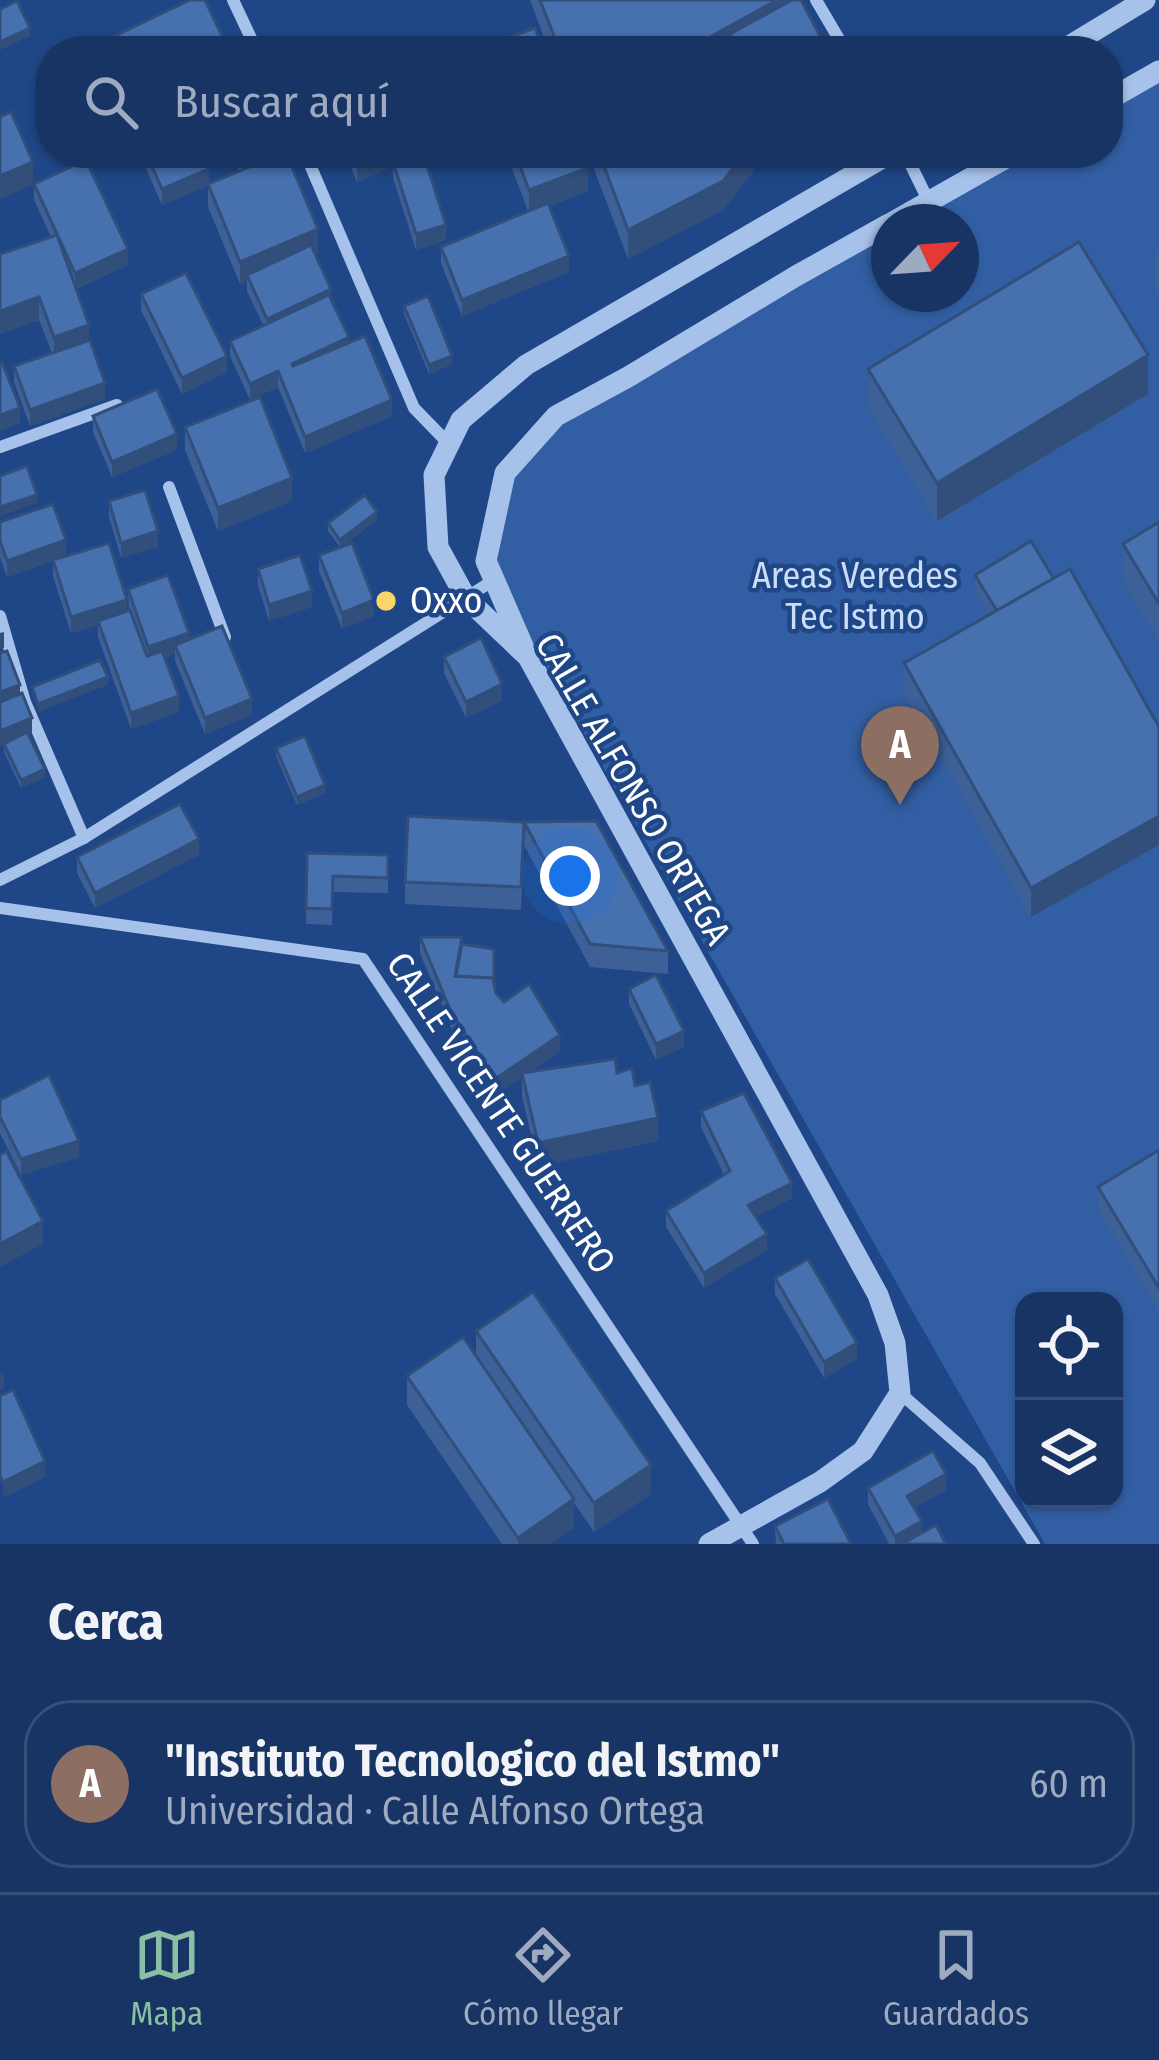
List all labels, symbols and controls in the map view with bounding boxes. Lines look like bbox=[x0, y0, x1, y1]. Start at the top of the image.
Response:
search box bbox=[36, 36, 1123, 168]
icon: search bbox=[78, 69, 144, 135]
text: Buscar aquí bbox=[174, 75, 390, 129]
north arrow bbox=[871, 204, 979, 312]
park label: Areas Veredes Tec Istmo bbox=[752, 554, 958, 639]
place label: Oxxo bbox=[410, 579, 482, 623]
marker: Oxxo bbox=[373, 588, 399, 614]
street label: CALLE ALFONSO ORTEGA bbox=[526, 626, 740, 953]
pin: A bbox=[861, 706, 939, 805]
your location bbox=[540, 846, 600, 906]
street label: CALLE VICENTE GUERRERO bbox=[377, 944, 625, 1282]
map controls bbox=[1015, 1292, 1123, 1508]
button: locate bbox=[1015, 1292, 1123, 1400]
button: layers bbox=[1015, 1400, 1123, 1508]
text: Cerca bbox=[48, 1591, 164, 1653]
text: "Instituto Tecnologico del Istmo" bbox=[165, 1734, 780, 1788]
text: A bbox=[79, 1761, 101, 1807]
text: 60 m bbox=[1029, 1761, 1108, 1807]
text: Universidad · Calle Alfonso Ortega bbox=[165, 1788, 705, 1834]
tab: Mapa bbox=[130, 1922, 203, 2034]
tab: Cómo llegar bbox=[463, 1922, 623, 2034]
tab: Guardados bbox=[883, 1922, 1029, 2034]

